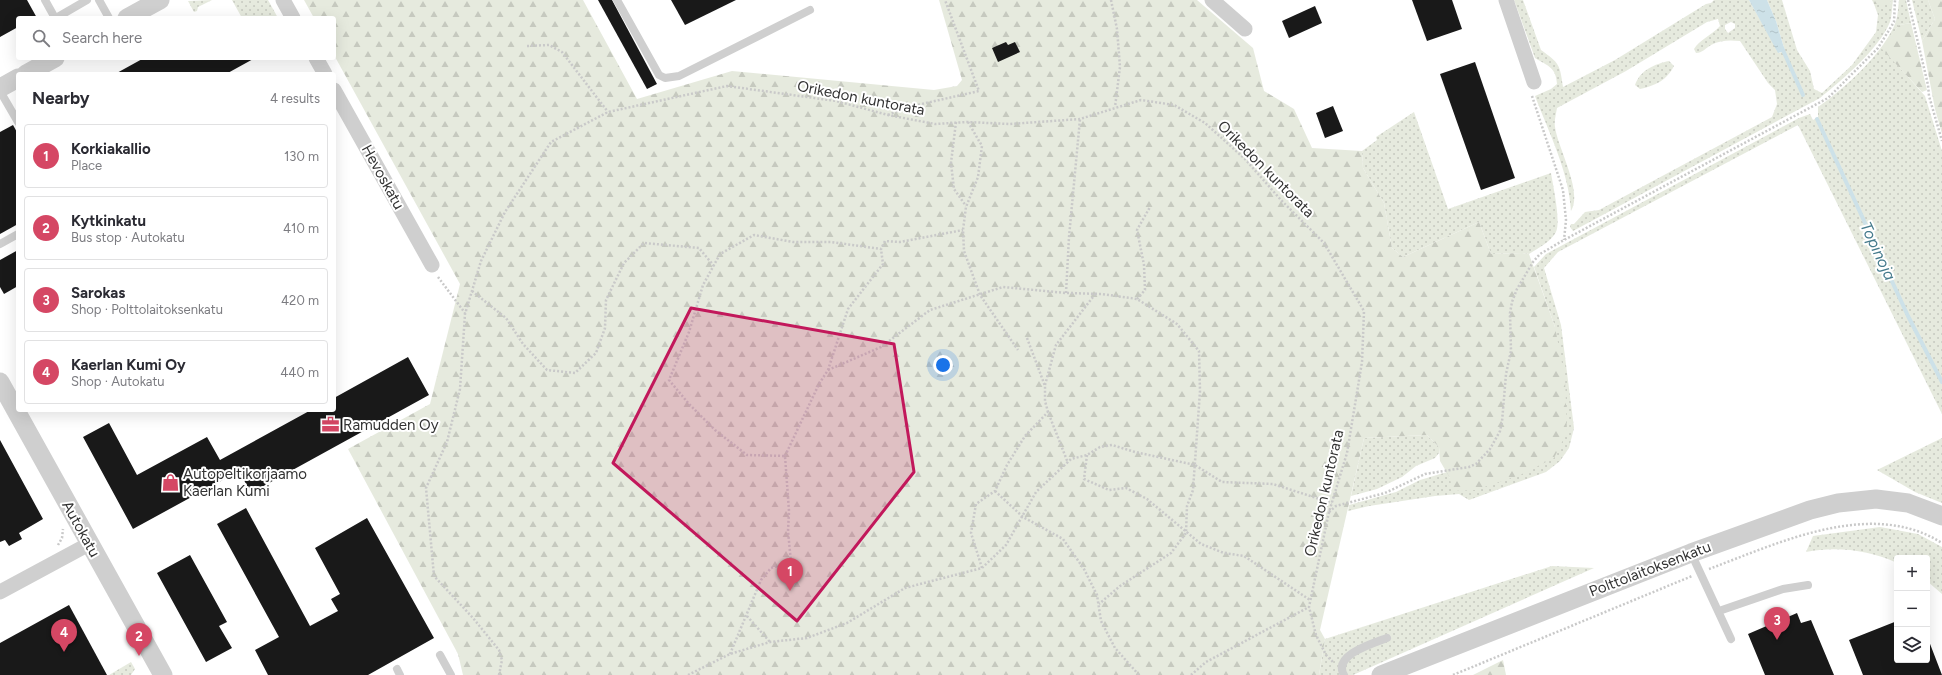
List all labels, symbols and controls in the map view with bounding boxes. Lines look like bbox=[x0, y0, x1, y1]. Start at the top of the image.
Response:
search box bbox=[16, 16, 336, 60]
icon: search bbox=[30, 27, 52, 49]
text: Search here bbox=[62, 29, 142, 47]
street label: Orikedon kuntorata bbox=[796, 77, 926, 119]
text: Nearby bbox=[32, 88, 90, 108]
text: 4 results bbox=[270, 91, 320, 106]
street label: Orikedon kuntorata bbox=[1214, 117, 1318, 221]
text: Korkiakallio bbox=[71, 140, 151, 158]
street label: Hevoskatu bbox=[358, 141, 408, 213]
text: 1 bbox=[43, 149, 49, 164]
text: 130 m bbox=[284, 149, 319, 164]
text: Place bbox=[71, 158, 102, 173]
text: Kytkinkatu bbox=[71, 212, 146, 230]
water label: Topinoja bbox=[1856, 219, 1900, 283]
text: 2 bbox=[42, 221, 50, 236]
text: 410 m bbox=[283, 221, 319, 236]
text: Bus stop · Autokatu bbox=[71, 230, 185, 245]
text: Sarokas bbox=[71, 284, 125, 302]
text: 3 bbox=[42, 293, 50, 308]
text: 420 m bbox=[281, 293, 319, 308]
text: Shop · Polttolaitoksenkatu bbox=[71, 302, 223, 317]
your location bbox=[933, 355, 953, 375]
text: Kaerlan Kumi Oy bbox=[71, 356, 186, 374]
text: 4 bbox=[42, 365, 50, 380]
text: 440 m bbox=[280, 365, 319, 380]
text: Shop · Autokatu bbox=[71, 374, 165, 389]
office icon: Ramudden Oy bbox=[320, 415, 340, 435]
place label: Ramudden Oy bbox=[343, 416, 439, 434]
street label: Orikedon kuntorata bbox=[1301, 428, 1347, 558]
place label: Autopeltikorjaamo Kaerlan Kumi bbox=[183, 465, 307, 500]
shop icon: Autopeltikorjaamo Kaerlan Kumi bbox=[160, 473, 180, 493]
street label: Autokatu bbox=[58, 498, 104, 560]
street label: Polttolaitoksenkatu bbox=[1587, 537, 1713, 601]
map controls bbox=[1894, 555, 1930, 663]
button: + bbox=[1894, 555, 1930, 591]
pin: 1 bbox=[777, 558, 803, 591]
button: − bbox=[1894, 591, 1930, 627]
pin: 3 bbox=[1764, 607, 1790, 640]
pin: 4 bbox=[51, 619, 77, 652]
pin: 2 bbox=[126, 623, 152, 656]
button: layers bbox=[1894, 627, 1930, 663]

